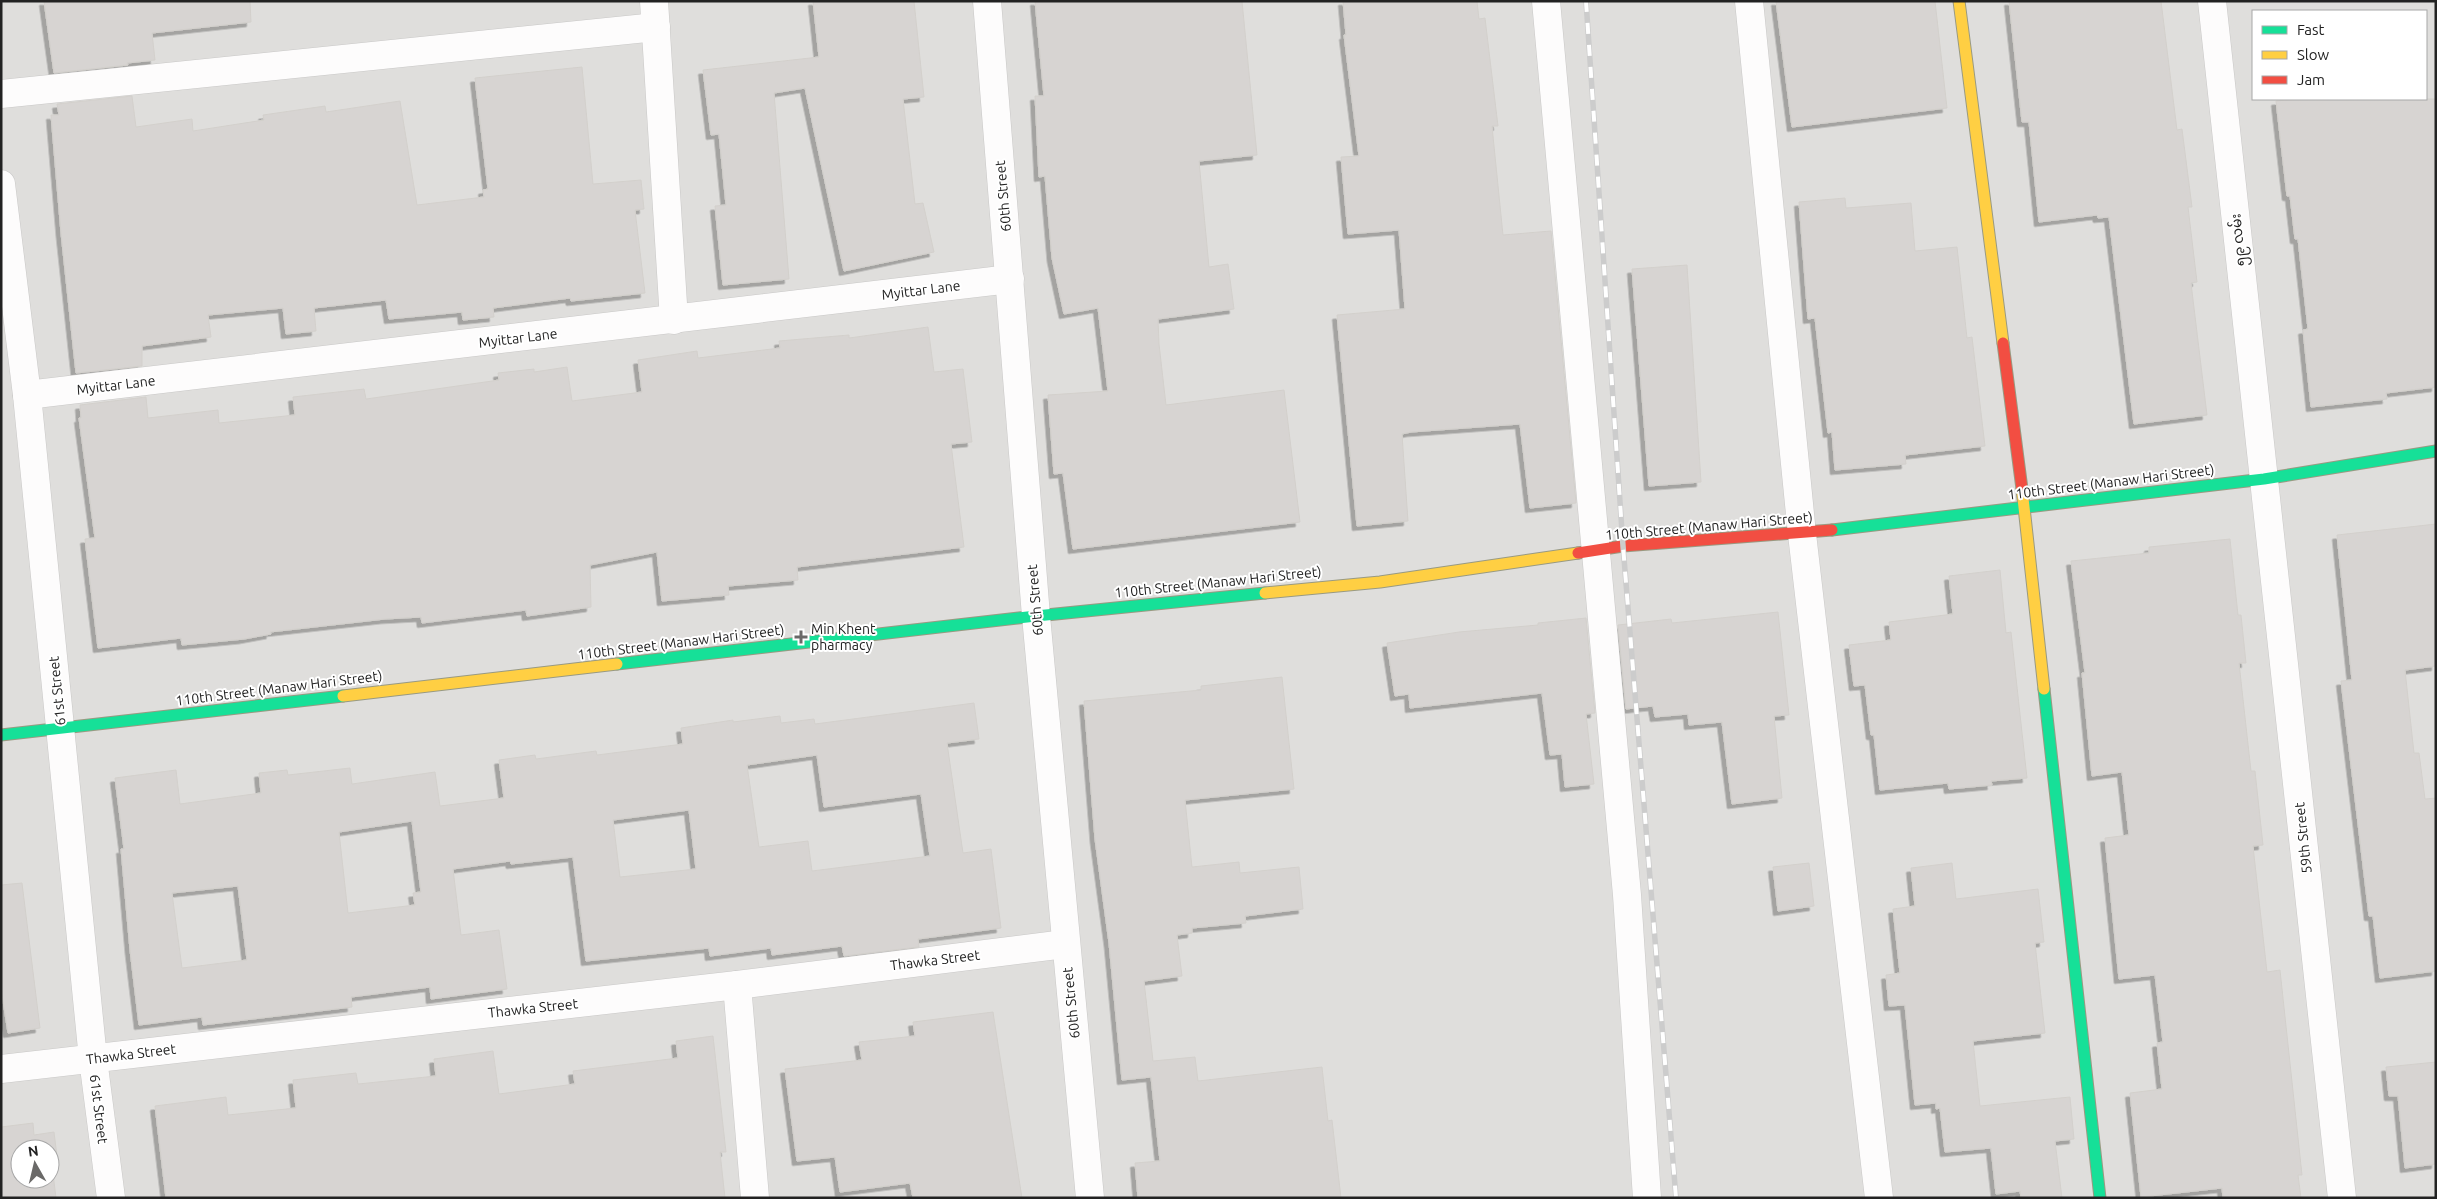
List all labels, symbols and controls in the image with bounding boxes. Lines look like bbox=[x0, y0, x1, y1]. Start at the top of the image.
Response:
legend bbox=[2252, 10, 2427, 100]
text: Fast bbox=[2297, 21, 2325, 38]
text: Slow bbox=[2297, 46, 2330, 63]
text: Jam bbox=[2297, 71, 2325, 88]
street label: 60th Street bbox=[992, 159, 1014, 232]
street label: ၅၉ လမ်း bbox=[2225, 212, 2253, 267]
street label: Myittar Lane bbox=[881, 277, 961, 303]
street label: Myittar Lane bbox=[478, 325, 558, 351]
street label: Myittar Lane bbox=[76, 372, 156, 398]
street label: 110th Street (Manaw Hari Street) bbox=[2007, 461, 2215, 503]
street label: 110th Street (Manaw Hari Street) bbox=[1605, 509, 1813, 543]
street label: 60th Street bbox=[1024, 563, 1046, 636]
street label: 110th Street (Manaw Hari Street) bbox=[1114, 563, 1322, 601]
street label: 110th Street (Manaw Hari Street) bbox=[577, 621, 785, 663]
place label: Min Khent pharmacy bbox=[811, 621, 876, 653]
marker: Min Khent pharmacy bbox=[795, 631, 807, 643]
street label: 61st Street bbox=[45, 655, 69, 726]
street label: 110th Street (Manaw Hari Street) bbox=[175, 667, 383, 709]
street label: 59th Street bbox=[2291, 801, 2315, 874]
street label: Thawka Street bbox=[889, 946, 981, 973]
street label: 60th Street bbox=[1059, 966, 1083, 1039]
street label: Thawka Street bbox=[487, 995, 579, 1021]
street label: Thawka Street bbox=[85, 1040, 177, 1067]
street label: 61st Street bbox=[87, 1073, 111, 1145]
north arrow bbox=[10, 1139, 60, 1189]
text: N bbox=[27, 1142, 39, 1160]

